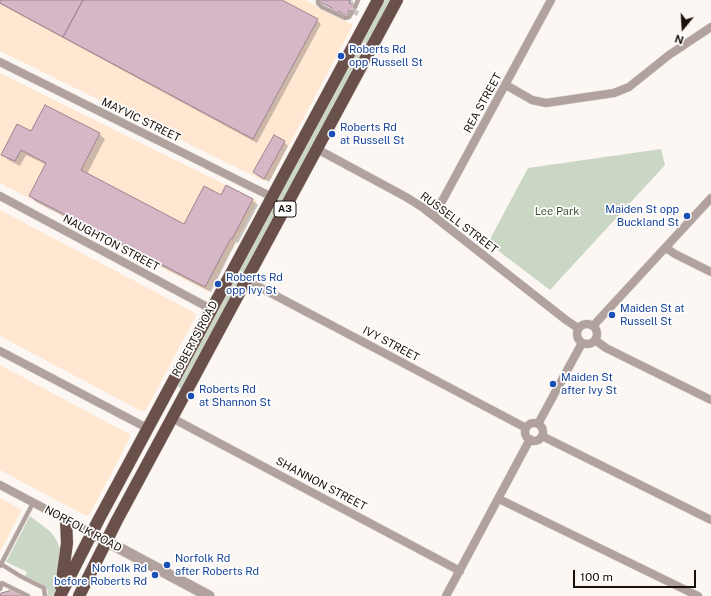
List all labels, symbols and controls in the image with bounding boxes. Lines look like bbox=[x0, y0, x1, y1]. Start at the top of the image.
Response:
north arrow bbox=[663, 8, 703, 48]
text: N bbox=[673, 32, 685, 46]
place label: Roberts Rd opp Russell St bbox=[349, 43, 423, 69]
marker: Roberts Rd opp Russell St bbox=[336, 51, 346, 61]
street label: REA STREET bbox=[461, 71, 505, 135]
street label: MAYVIC STREET bbox=[99, 95, 183, 145]
place label: Roberts Rd at Russell St bbox=[340, 121, 404, 147]
marker: Roberts Rd at Russell St bbox=[327, 129, 337, 139]
street label: RUSSELL STREET bbox=[418, 190, 500, 256]
road number: A3 bbox=[274, 201, 296, 217]
place label: Maiden St opp Buckland St bbox=[605, 203, 679, 229]
park label: Lee Park bbox=[535, 205, 579, 219]
marker: Maiden St opp Buckland St bbox=[682, 211, 692, 221]
street label: NAUGHTON STREET bbox=[61, 212, 161, 274]
place label: Roberts Rd opp Ivy St bbox=[226, 271, 283, 297]
marker: Roberts Rd opp Ivy St bbox=[213, 279, 223, 289]
street label: ROBERTS ROAD bbox=[169, 299, 221, 379]
place label: Maiden St at Russell St bbox=[620, 302, 685, 328]
marker: Maiden St at Russell St bbox=[607, 310, 617, 320]
street label: IVY STREET bbox=[361, 324, 421, 364]
place label: Maiden St after Ivy St bbox=[561, 371, 617, 397]
marker: Maiden St after Ivy St bbox=[548, 379, 558, 389]
place label: Roberts Rd at Shannon St bbox=[199, 383, 271, 409]
marker: Roberts Rd at Shannon St bbox=[186, 391, 196, 401]
street label: SHANNON STREET bbox=[273, 455, 369, 513]
street label: NORFOLK ROAD bbox=[42, 503, 124, 555]
place label: Norfolk Rd after Roberts Rd bbox=[175, 552, 259, 578]
marker: Norfolk Rd after Roberts Rd bbox=[162, 560, 172, 570]
place label: Norfolk Rd before Roberts Rd bbox=[54, 562, 147, 588]
scale bar bbox=[575, 562, 698, 588]
marker: Norfolk Rd before Roberts Rd bbox=[150, 570, 160, 580]
text: 100 m bbox=[580, 570, 613, 584]

